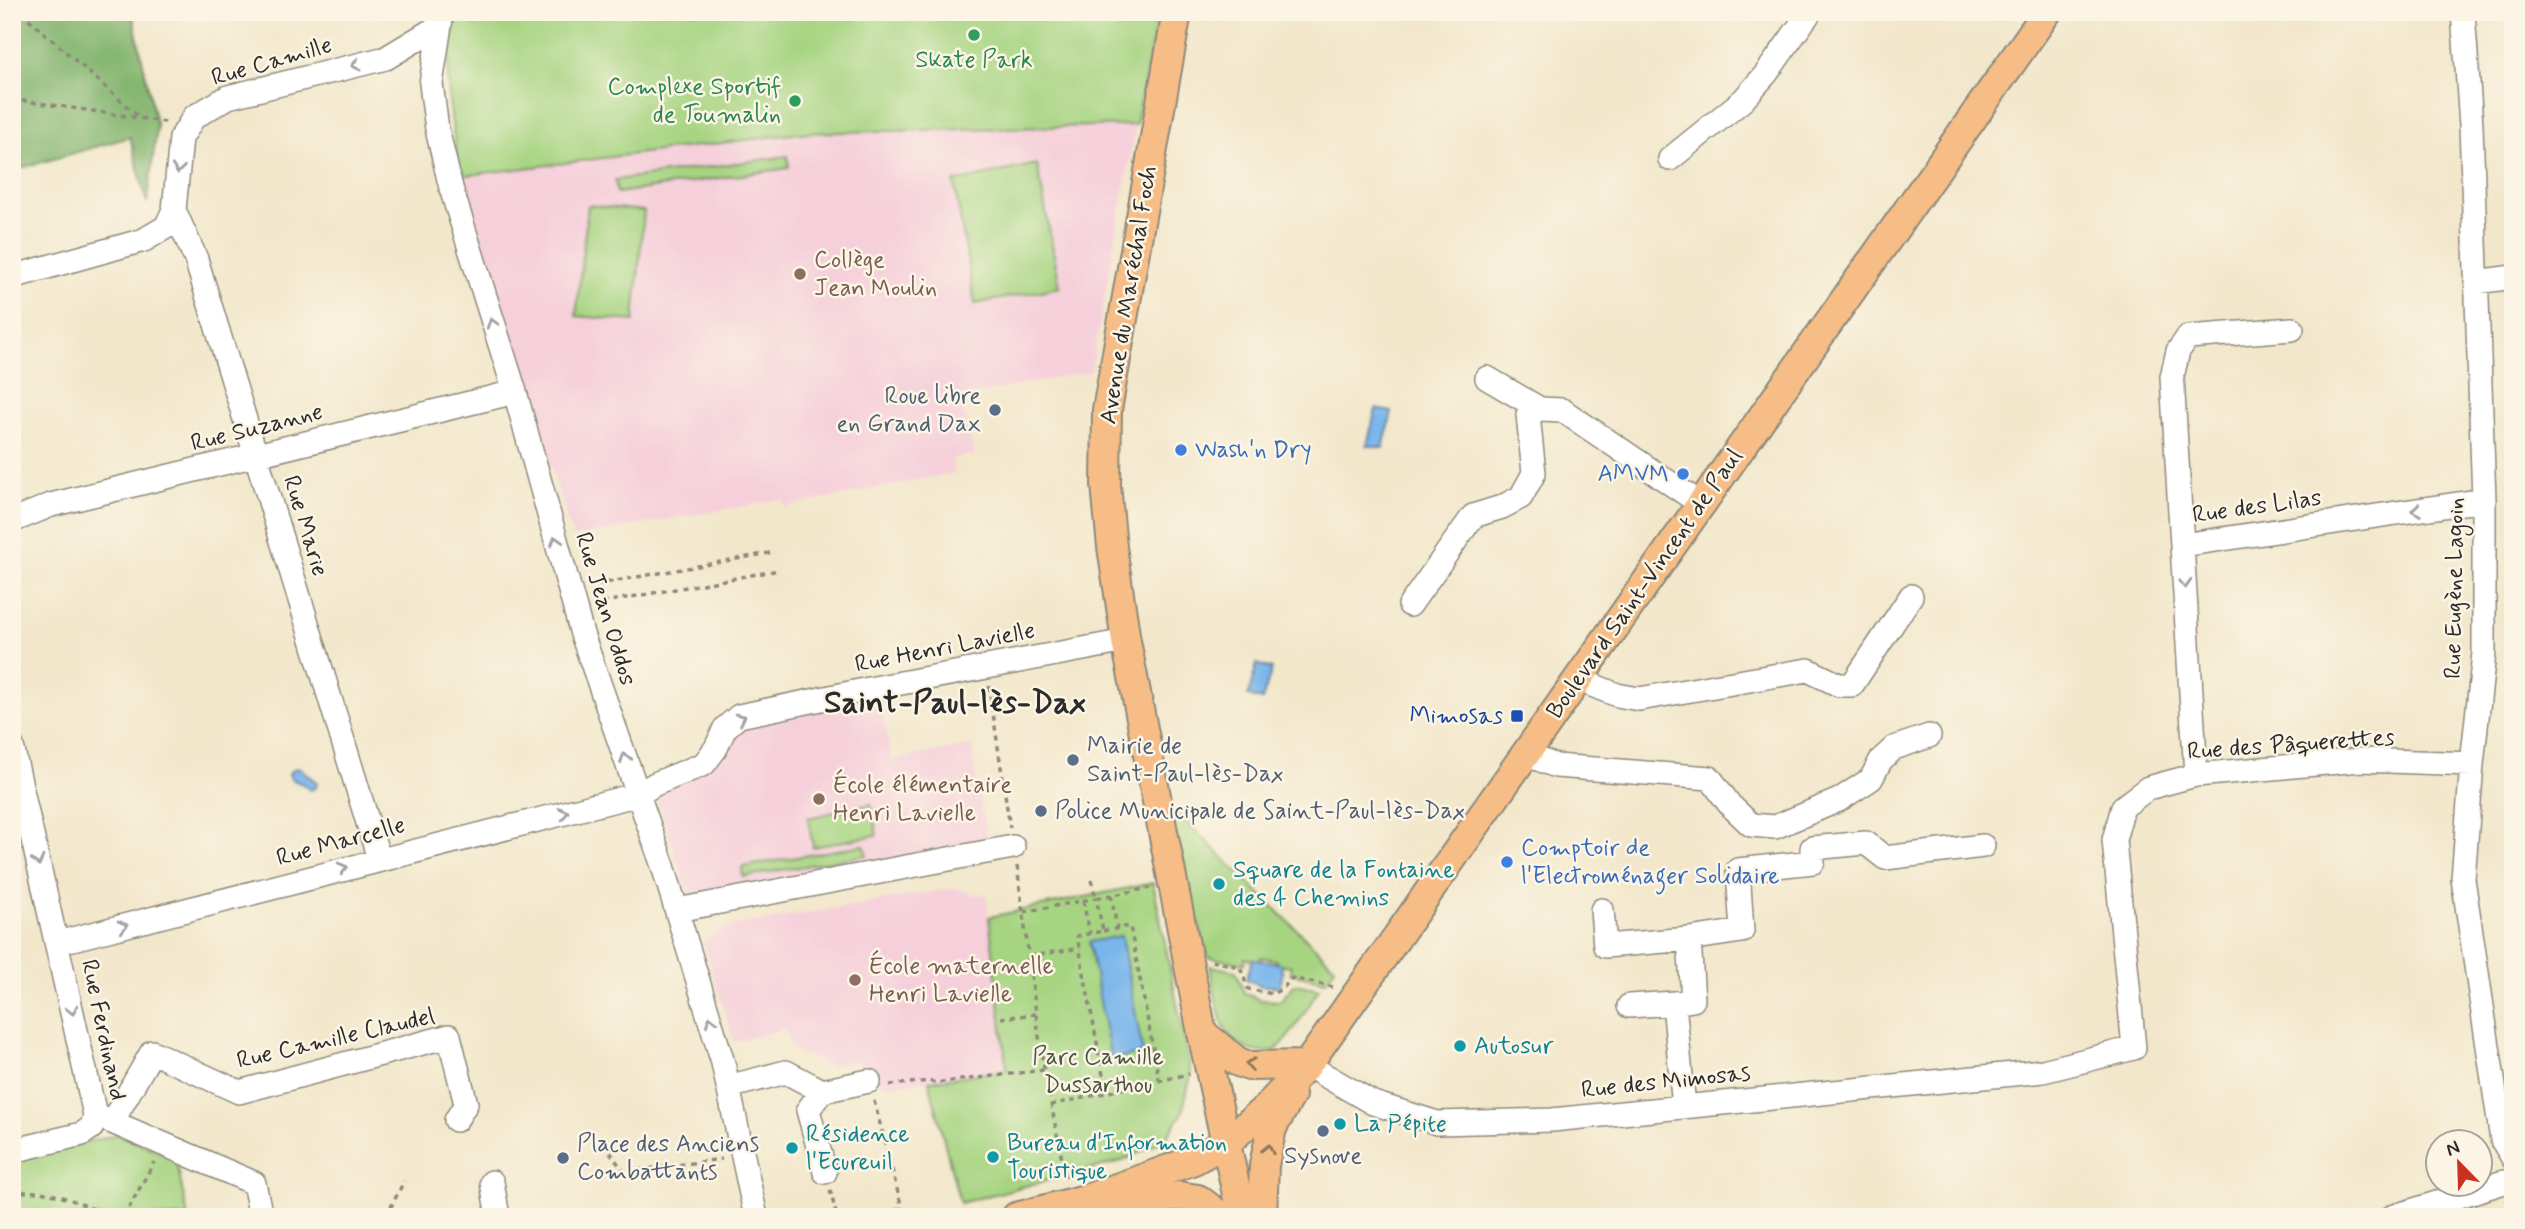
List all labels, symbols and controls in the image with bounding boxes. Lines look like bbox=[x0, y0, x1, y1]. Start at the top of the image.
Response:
marker: Skate Park bbox=[966, 27, 982, 43]
street label: Rue Camille bbox=[208, 30, 336, 94]
place label: Skate Park bbox=[915, 45, 1033, 76]
one-way arrow bbox=[351, 57, 363, 72]
place label: Complexe Sportif de Toumalin bbox=[607, 72, 781, 131]
marker: Complexe Sportif de Toumalin bbox=[787, 93, 803, 109]
one-way arrow bbox=[170, 163, 185, 175]
street label: Avenue du Maréchal Foch bbox=[1093, 164, 1165, 426]
place label: Collège Jean Moulin bbox=[814, 245, 937, 304]
marker: Collège Jean Moulin bbox=[792, 266, 808, 282]
one-way arrow bbox=[486, 317, 501, 329]
place label: Roue libre en Grand Dax bbox=[836, 381, 981, 440]
street label: Rue Suzanne bbox=[188, 397, 326, 459]
marker: Roue libre en Grand Dax bbox=[987, 402, 1003, 418]
place label: Wash'n Dry bbox=[1195, 435, 1312, 466]
marker: Wash'n Dry bbox=[1173, 442, 1189, 458]
street label: Boulevard Saint-Vincent de Paul bbox=[1540, 443, 1750, 725]
place label: AMVM bbox=[1597, 459, 1669, 490]
marker: AMVM bbox=[1675, 466, 1691, 482]
street label: Rue Marie bbox=[275, 472, 335, 580]
street label: Rue des Lilas bbox=[2190, 483, 2324, 531]
street label: Rue Eugène Lagoin bbox=[2438, 497, 2474, 679]
one-way arrow bbox=[2410, 502, 2422, 517]
street label: Rue Jean Oddos bbox=[567, 528, 643, 690]
one-way arrow bbox=[550, 535, 565, 547]
one-way arrow bbox=[2177, 579, 2192, 590]
street label: Rue Henri Lavielle bbox=[852, 615, 1038, 681]
district label: Saint-Paul-lès-Dax bbox=[824, 682, 1086, 724]
place label: Mimosas bbox=[1409, 701, 1503, 732]
marker: Mimosas bbox=[1509, 708, 1525, 724]
one-way arrow bbox=[734, 712, 746, 726]
street label: Rue des Pâquerettes bbox=[2186, 722, 2396, 768]
place label: Mairie de Saint-Paul-lès-Dax bbox=[1087, 731, 1284, 790]
one-way arrow bbox=[620, 752, 634, 764]
marker: Mairie de Saint-Paul-lès-Dax bbox=[1065, 752, 1081, 768]
place label: École élémentaire Henri Lavielle bbox=[833, 768, 1012, 829]
marker: École élémentaire Henri Lavielle bbox=[811, 791, 827, 807]
place label: Police Municipale de Saint-Paul-lès-Dax bbox=[1055, 796, 1465, 827]
marker: Police Municipale de Saint-Paul-lès-Dax bbox=[1033, 803, 1049, 819]
one-way arrow bbox=[558, 807, 570, 821]
street label: Rue Marcelle bbox=[273, 810, 409, 874]
place label: Comptoir de l'Electroménager Solidaire bbox=[1521, 833, 1780, 895]
marker: Comptoir de l'Electroménager Solidaire bbox=[1499, 854, 1515, 870]
one-way arrow bbox=[30, 855, 45, 867]
place label: Square de la Fontaine des 4 Chemins bbox=[1233, 855, 1455, 914]
one-way arrow bbox=[337, 862, 349, 877]
marker: Square de la Fontaine des 4 Chemins bbox=[1211, 876, 1227, 892]
one-way arrow bbox=[117, 920, 129, 934]
place label: École maternelle Henri Lavielle bbox=[869, 949, 1054, 1010]
street label: Rue Ferdinand bbox=[73, 957, 133, 1103]
marker: École maternelle Henri Lavielle bbox=[847, 972, 863, 988]
street label: Rue Camille Claudel bbox=[234, 1001, 438, 1077]
one-way arrow bbox=[64, 1004, 78, 1016]
one-way arrow bbox=[704, 1015, 719, 1027]
place label: Autosur bbox=[1474, 1031, 1554, 1062]
marker: Autosur bbox=[1452, 1038, 1468, 1054]
park label: Parc Camille Dussarthou bbox=[1032, 1042, 1164, 1101]
one-way arrow bbox=[1244, 1057, 1255, 1072]
street label: Rue des Mimosas bbox=[1580, 1058, 1752, 1106]
place label: La Pépite bbox=[1354, 1109, 1447, 1140]
marker: La Pépite bbox=[1332, 1116, 1348, 1132]
place label: Résidence l'Ecureuil bbox=[806, 1119, 909, 1178]
marker: Sysnove bbox=[1315, 1123, 1331, 1139]
place label: Bureau d'Information Touristique bbox=[1007, 1128, 1227, 1187]
north arrow bbox=[2424, 1128, 2494, 1198]
place label: Place des Anciens Combattants bbox=[577, 1129, 759, 1188]
text: N bbox=[2442, 1135, 2464, 1163]
marker: Résidence l'Ecureuil bbox=[784, 1140, 800, 1156]
place label: Sysnove bbox=[1284, 1141, 1362, 1172]
one-way arrow bbox=[1259, 1143, 1274, 1155]
marker: Bureau d'Information Touristique bbox=[985, 1149, 1001, 1165]
marker: Place des Anciens Combattants bbox=[555, 1150, 571, 1166]

